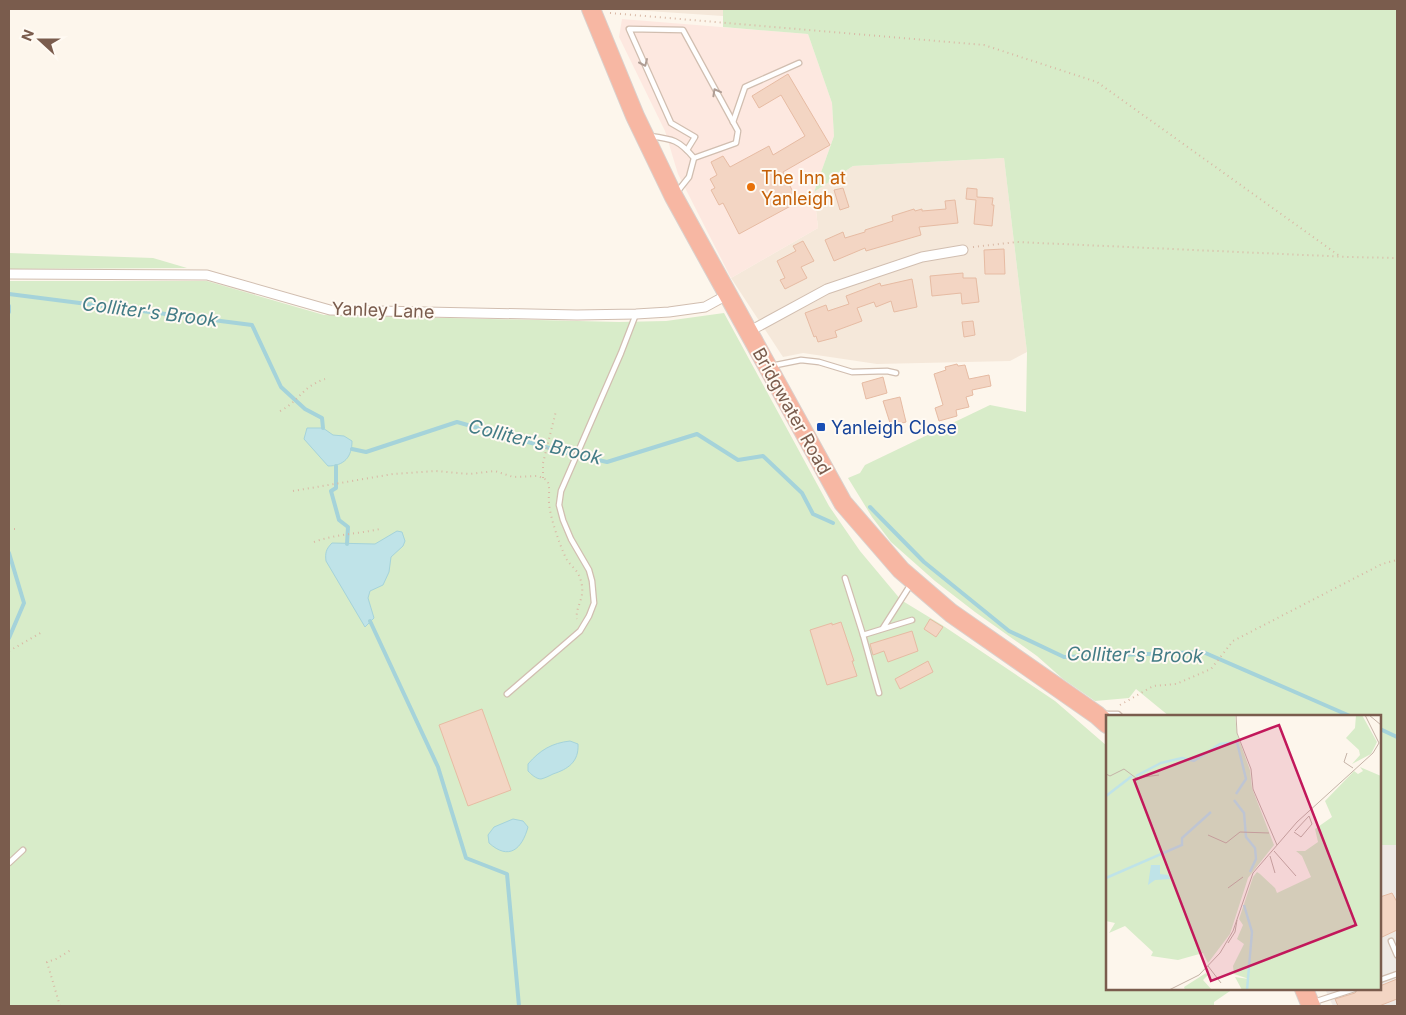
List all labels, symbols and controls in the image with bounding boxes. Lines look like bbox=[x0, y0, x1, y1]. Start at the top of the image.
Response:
north arrow bbox=[15, 15, 65, 65]
text: N bbox=[18, 27, 37, 43]
one-way arrow bbox=[638, 58, 649, 67]
one-way arrow bbox=[713, 89, 723, 98]
place label: The Inn at Yanleigh bbox=[761, 167, 846, 209]
marker: The Inn at Yanleigh bbox=[745, 181, 757, 193]
water label: Colliter's Brook bbox=[81, 292, 220, 332]
street label: Yanley Lane bbox=[331, 298, 435, 322]
street label: Bridgwater Road bbox=[749, 344, 835, 478]
water label: Colliter's Brook bbox=[466, 414, 605, 470]
place label: Yanleigh Close bbox=[831, 417, 957, 438]
marker: Yanleigh Close bbox=[815, 421, 827, 433]
water label: Colliter's Brook bbox=[1066, 642, 1204, 668]
inset map bbox=[1106, 715, 1381, 990]

